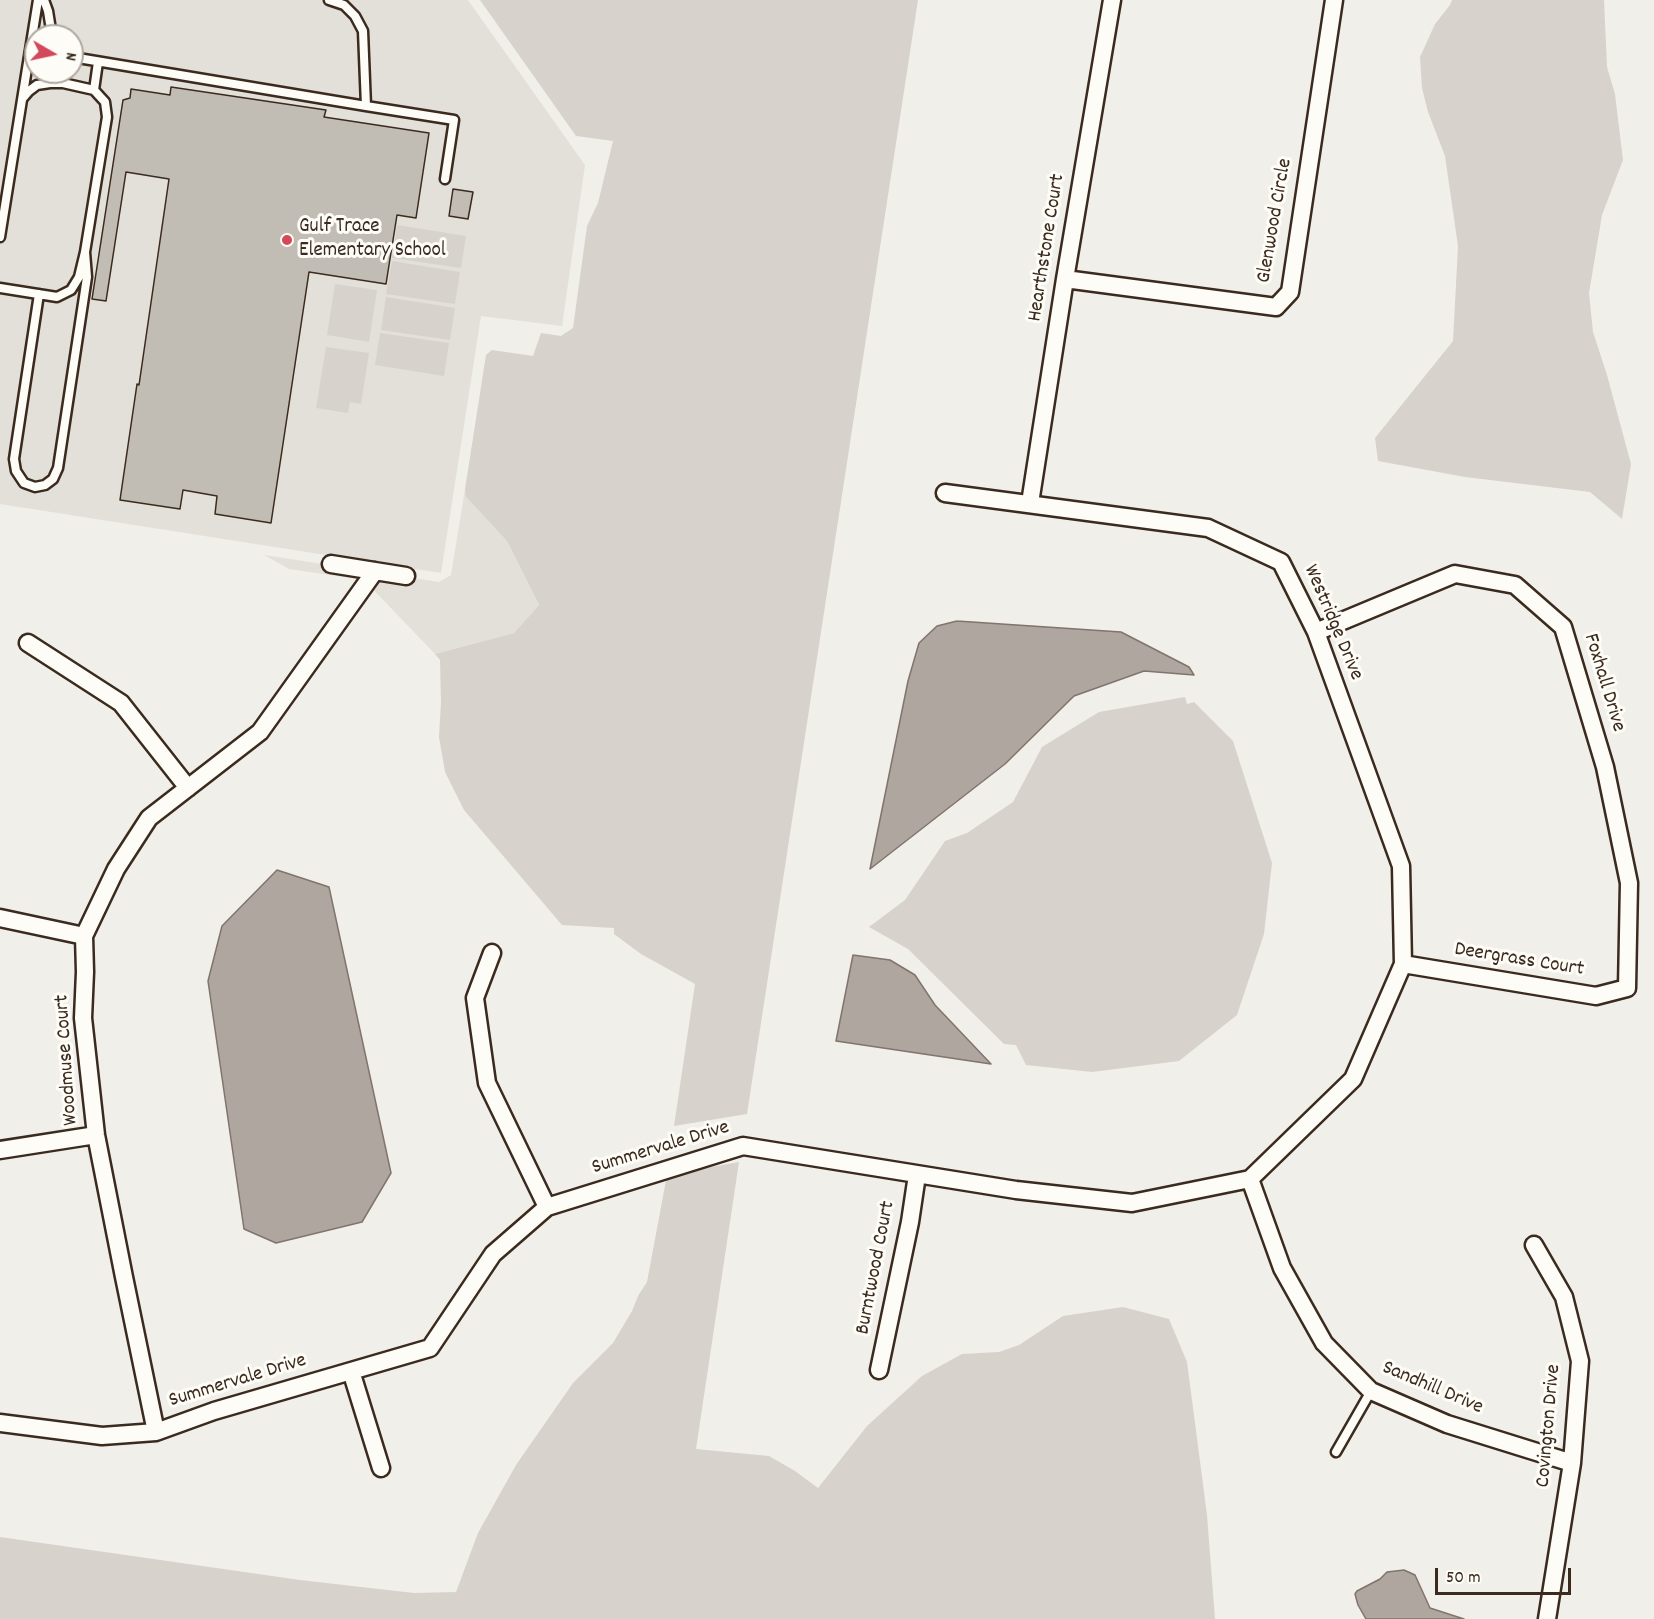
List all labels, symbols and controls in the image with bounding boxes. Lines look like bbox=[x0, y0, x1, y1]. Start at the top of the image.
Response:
north arrow bbox=[24, 24, 84, 84]
text: N bbox=[58, 51, 82, 62]
street label: Glenwood Circle bbox=[1253, 157, 1299, 285]
street label: Hearthstone Court bbox=[1024, 172, 1072, 324]
place label: Gulf Trace Elementary School bbox=[299, 215, 446, 265]
marker: Gulf Trace Elementary School bbox=[280, 233, 294, 247]
street label: Westridge Drive bbox=[1296, 561, 1368, 685]
street label: Foxhall Drive bbox=[1576, 631, 1630, 735]
street label: Deergrass Court bbox=[1452, 938, 1586, 984]
street label: Woodmuse Court bbox=[51, 994, 85, 1126]
street label: Summervale Drive bbox=[589, 1116, 733, 1182]
street label: Burntwood Court bbox=[852, 1199, 902, 1337]
street label: Summervale Drive bbox=[166, 1349, 310, 1415]
street label: Sandhill Drive bbox=[1378, 1356, 1486, 1422]
street label: Covington Drive bbox=[1532, 1363, 1568, 1489]
scale bar bbox=[1438, 1556, 1574, 1594]
text: 50 m bbox=[1446, 1566, 1481, 1591]

